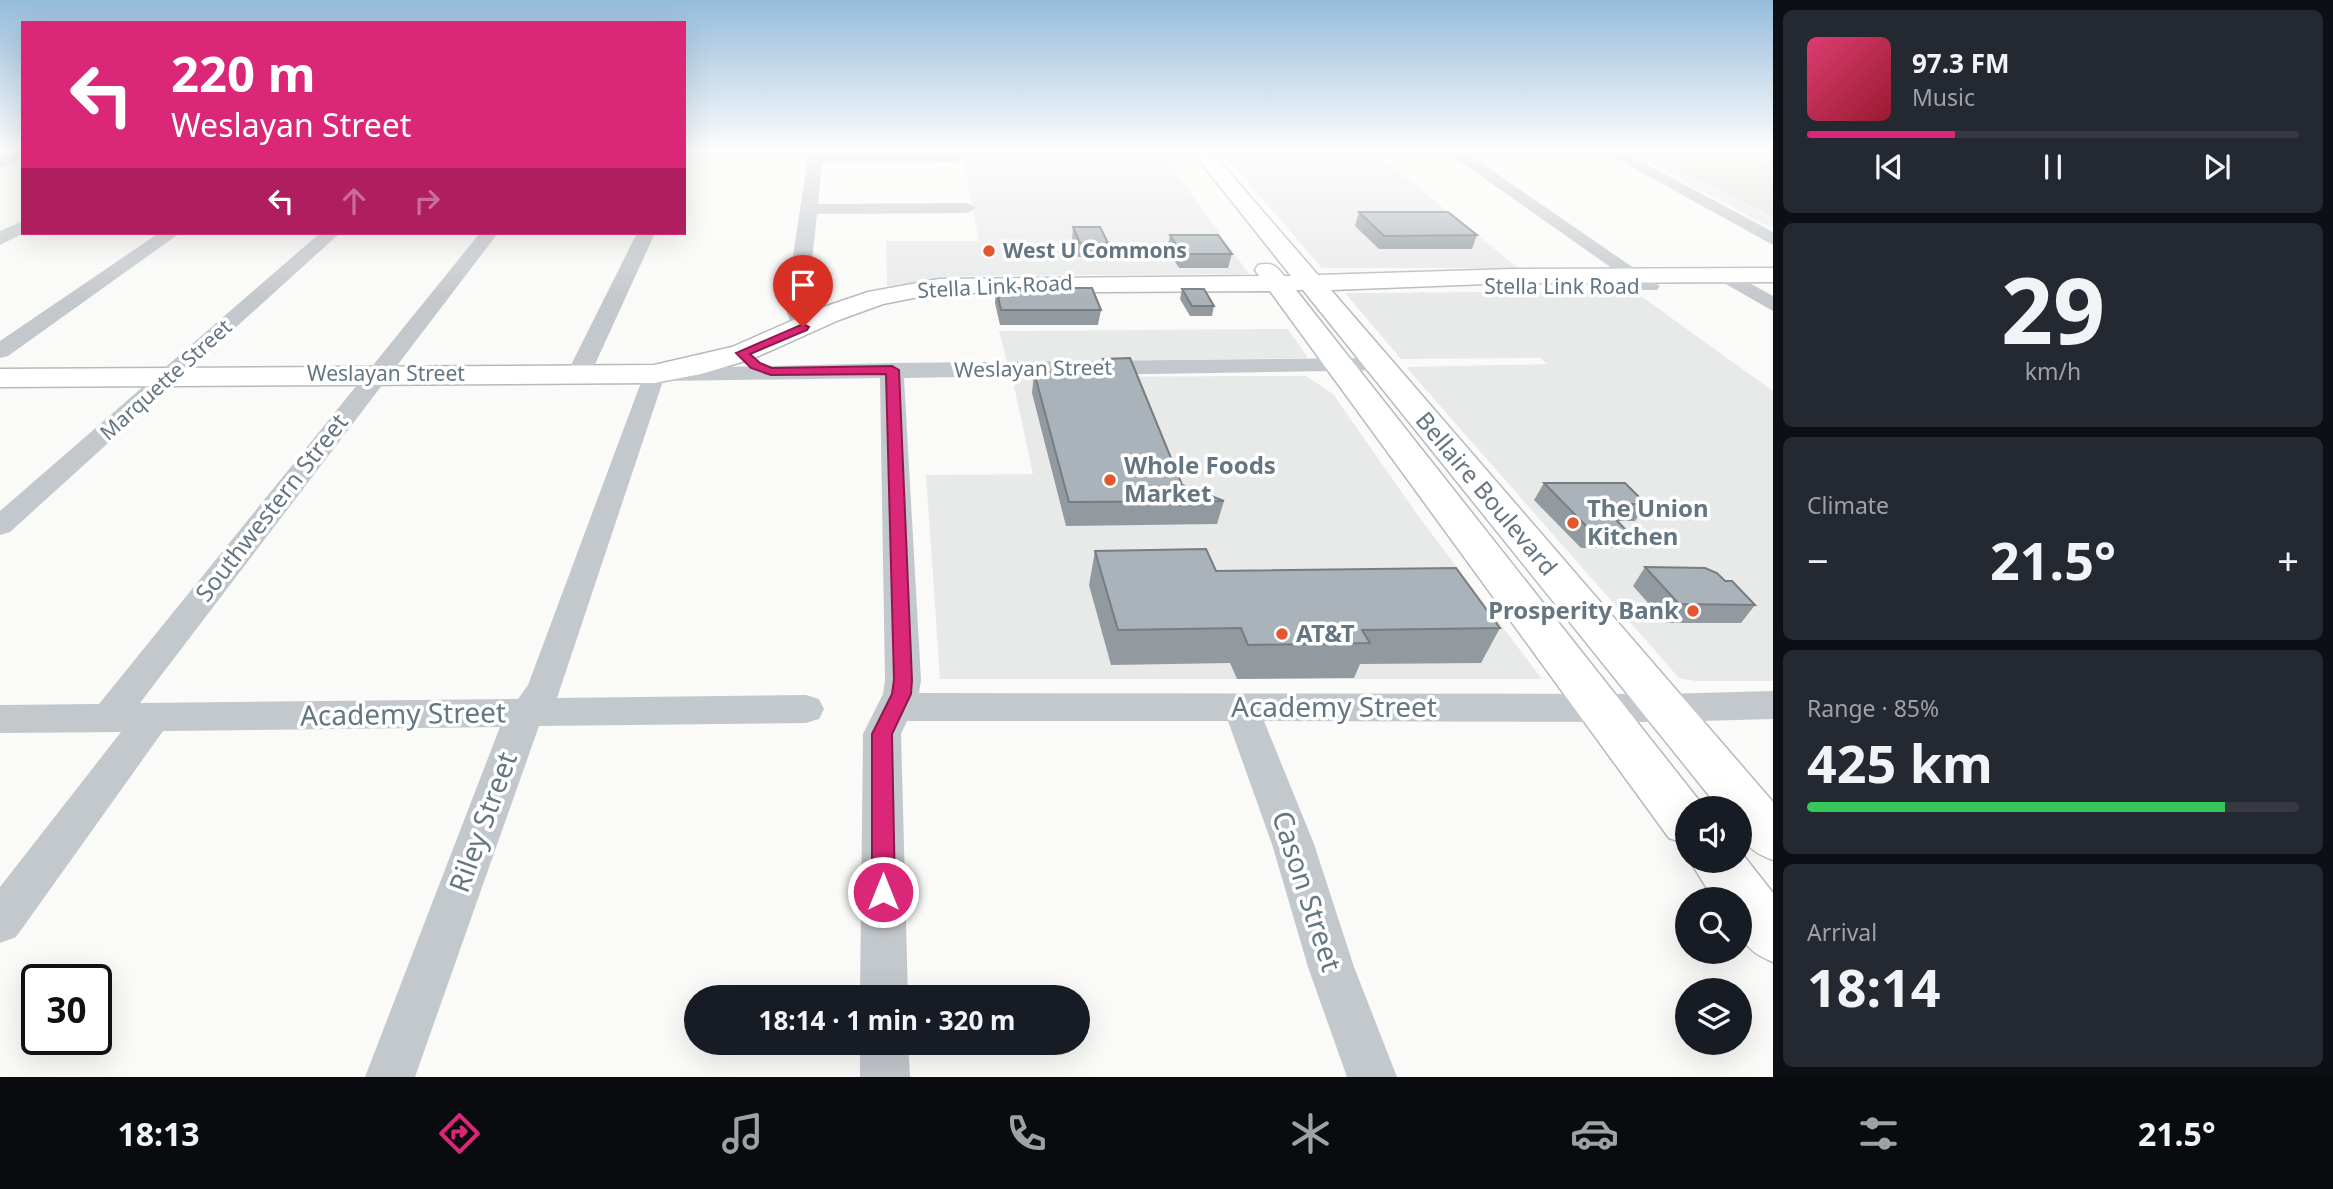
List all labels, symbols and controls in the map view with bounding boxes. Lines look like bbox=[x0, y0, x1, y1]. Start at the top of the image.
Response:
text: 220 m bbox=[171, 40, 316, 106]
text: 97.3 FM bbox=[1912, 45, 2009, 81]
icon: left bbox=[56, 49, 147, 140]
text: Music bbox=[1912, 81, 1975, 113]
text: Weslayan Street bbox=[171, 103, 411, 146]
icon: previous bbox=[1870, 148, 1908, 186]
icon: pause bbox=[2034, 148, 2072, 186]
icon: next bbox=[2198, 148, 2236, 186]
icon: left bbox=[262, 182, 300, 220]
icon: ahead bbox=[335, 182, 373, 220]
icon: right bbox=[408, 182, 446, 220]
place label: West U Commons bbox=[1003, 236, 1187, 264]
marker: West U Commons bbox=[981, 243, 997, 259]
text: 29 bbox=[2001, 247, 2105, 371]
pin bbox=[773, 255, 833, 327]
icon: arrive bbox=[784, 266, 822, 304]
street label: Stella Link Road bbox=[917, 268, 1073, 304]
street label: Stella Link Road bbox=[1484, 272, 1640, 300]
street label: Marquette Street bbox=[94, 312, 237, 446]
street label: Weslayan Street bbox=[954, 353, 1113, 383]
text: km/h bbox=[2025, 355, 2081, 387]
street label: Weslayan Street bbox=[307, 359, 465, 387]
street label: Bellaire Boulevard bbox=[1409, 404, 1565, 582]
street label: Southwestern Street bbox=[187, 406, 355, 608]
place label: Whole Foods Market bbox=[1124, 448, 1276, 509]
marker: Whole Foods Market bbox=[1102, 472, 1118, 488]
text: Climate bbox=[1807, 489, 1889, 521]
place label: The Union Kitchen bbox=[1587, 491, 1709, 552]
marker: The Union Kitchen bbox=[1565, 515, 1581, 531]
text: 21.5° bbox=[1990, 524, 2116, 595]
text: − bbox=[1807, 534, 1829, 586]
text: + bbox=[2277, 534, 2299, 586]
place label: Prosperity Bank bbox=[1488, 593, 1679, 626]
marker: Prosperity Bank bbox=[1685, 603, 1701, 619]
place label: AT&T bbox=[1296, 616, 1355, 649]
marker: AT&T bbox=[1274, 626, 1290, 642]
street label: Academy Street bbox=[1231, 687, 1437, 725]
street label: Academy Street bbox=[300, 692, 506, 734]
text: Range · 85% bbox=[1807, 692, 1939, 724]
text: 425 km bbox=[1807, 727, 1993, 798]
street label: Riley Street bbox=[439, 746, 525, 897]
map controls bbox=[1675, 796, 1752, 1055]
button: sound bbox=[1675, 796, 1752, 873]
street label: Cason Street bbox=[1264, 806, 1352, 976]
position arrow bbox=[846, 855, 920, 929]
button: search bbox=[1675, 887, 1752, 964]
text: Arrival bbox=[1807, 916, 1877, 948]
text: 18:14 bbox=[1807, 951, 1941, 1022]
speed limit sign: 30 bbox=[21, 964, 112, 1055]
button: layers bbox=[1675, 978, 1752, 1055]
text: 18:14 · 1 min · 320 m bbox=[759, 1002, 1015, 1038]
icon: directions bbox=[435, 1109, 484, 1158]
icon: music bbox=[718, 1109, 767, 1158]
icon: phone bbox=[1002, 1109, 1051, 1158]
icon: climate bbox=[1286, 1109, 1335, 1158]
icon: car bbox=[1570, 1109, 1619, 1158]
icon: filters bbox=[1854, 1109, 1903, 1158]
text: 18:13 bbox=[117, 1112, 200, 1155]
text: 21.5° bbox=[2138, 1112, 2216, 1155]

